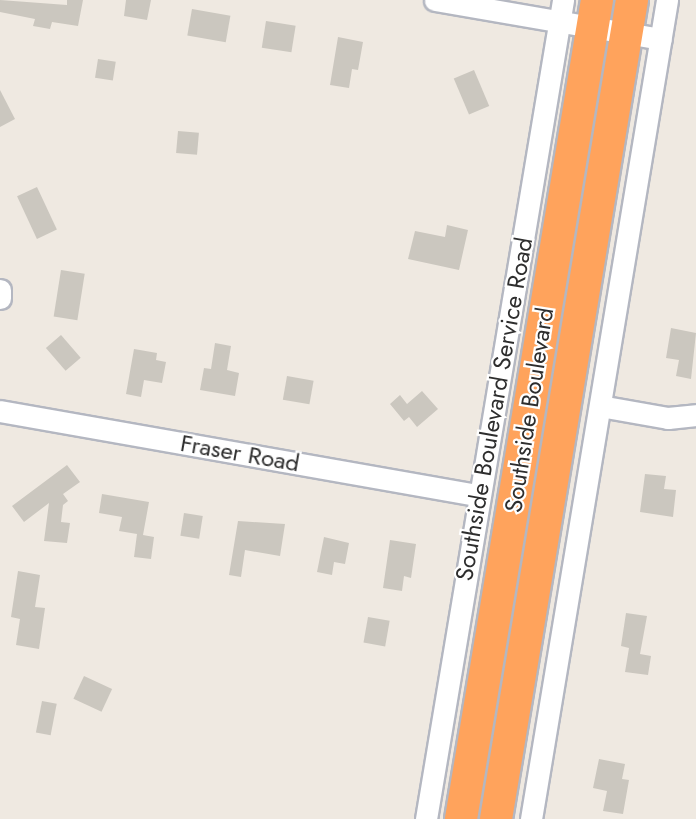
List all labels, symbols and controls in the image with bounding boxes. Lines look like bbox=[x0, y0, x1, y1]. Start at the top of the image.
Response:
street label: Southside Boulevard Service Road bbox=[450, 235, 538, 583]
street label: Southside Boulevard bbox=[499, 306, 559, 514]
street label: Fraser Road bbox=[178, 428, 302, 478]

